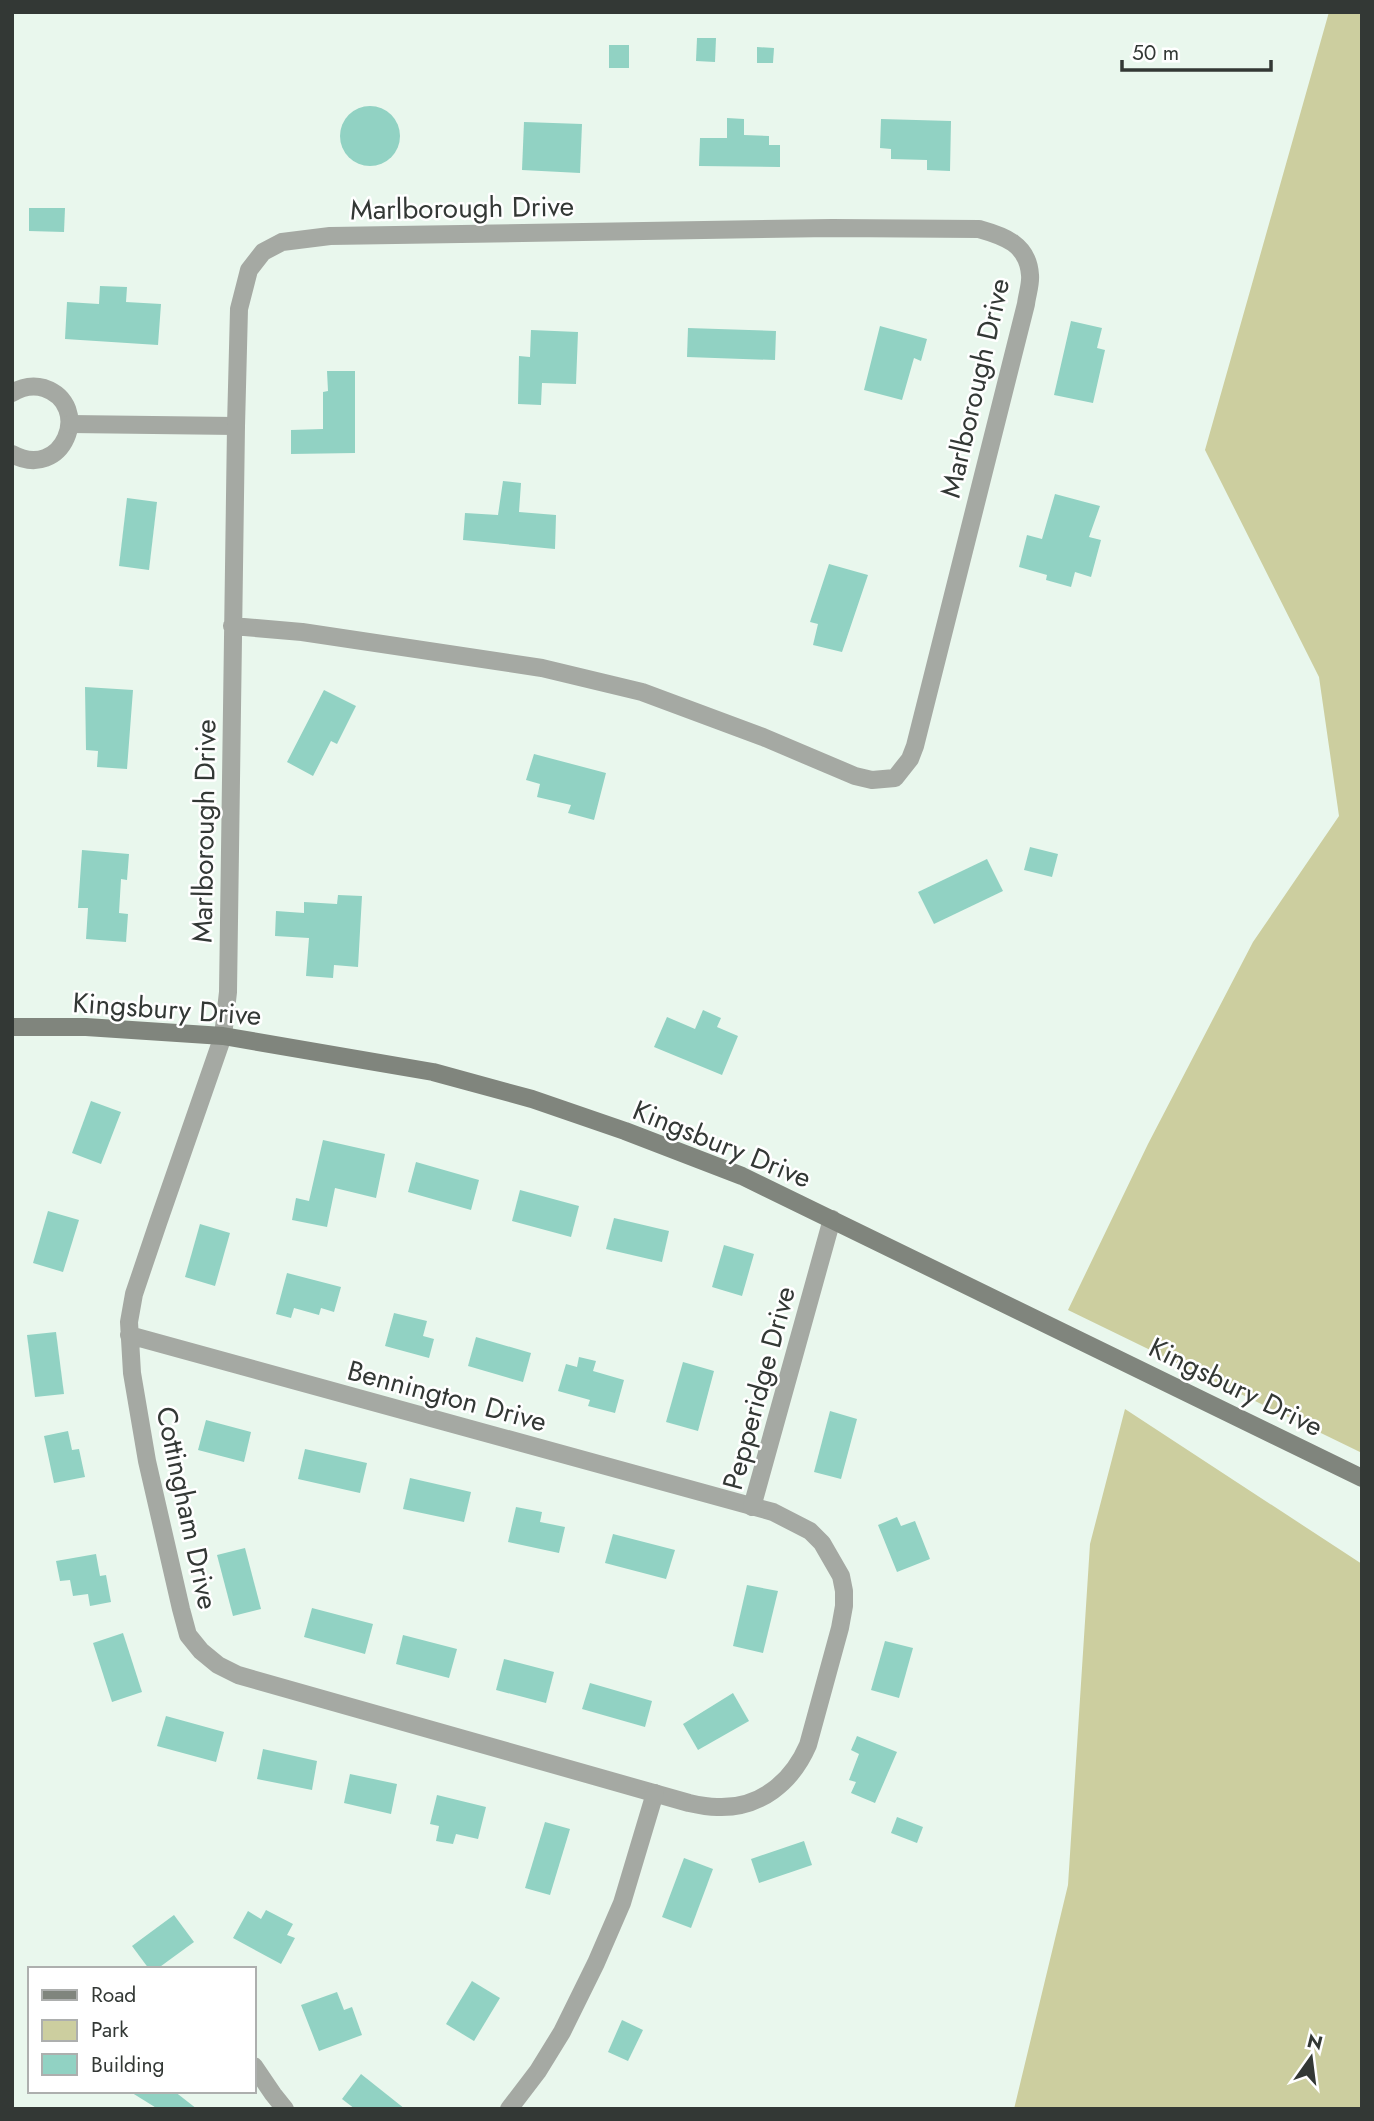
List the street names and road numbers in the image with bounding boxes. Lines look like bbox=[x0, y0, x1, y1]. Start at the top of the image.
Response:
street label: Marlborough Drive bbox=[350, 186, 574, 230]
street label: Marlborough Drive bbox=[930, 274, 1020, 502]
street label: Marlborough Drive bbox=[182, 719, 226, 943]
street label: Kingsbury Drive bbox=[71, 982, 263, 1036]
street label: Kingsbury Drive bbox=[627, 1090, 817, 1198]
street label: Pepperidge Drive bbox=[712, 1282, 806, 1494]
street label: Kingsbury Drive bbox=[1142, 1327, 1330, 1447]
street label: Bennington Drive bbox=[343, 1350, 551, 1442]
street label: Cottingham Drive bbox=[145, 1403, 229, 1613]

